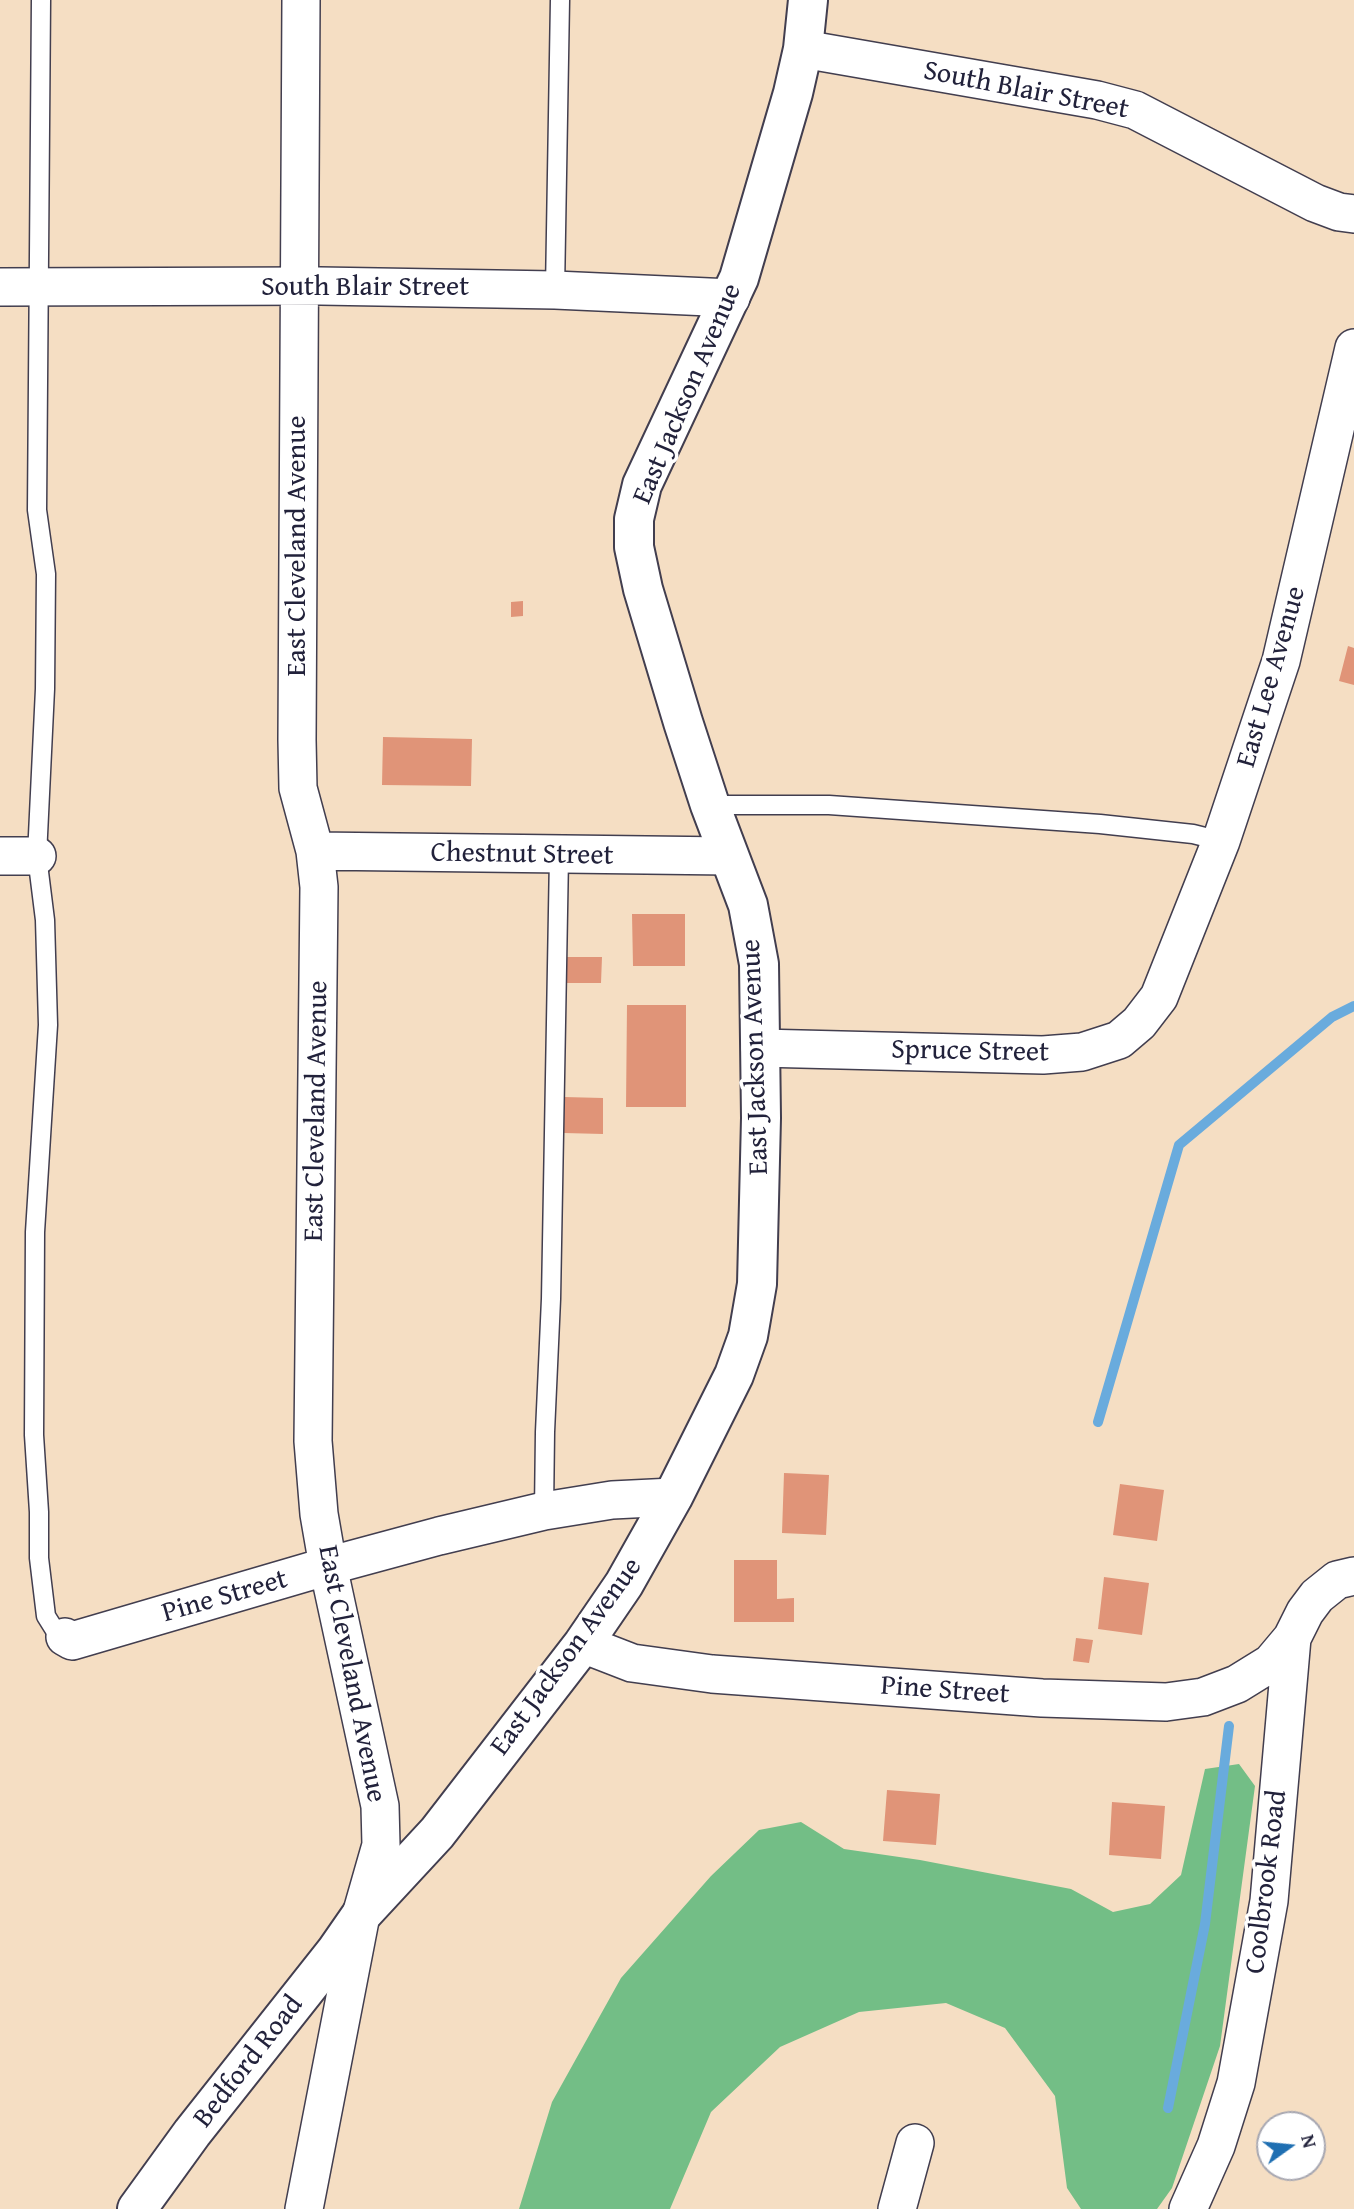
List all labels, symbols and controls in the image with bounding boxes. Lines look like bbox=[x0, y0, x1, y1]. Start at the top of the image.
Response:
street label: South Blair Street bbox=[921, 55, 1131, 127]
street label: South Blair Street bbox=[261, 271, 469, 305]
street label: East Jackson Avenue bbox=[626, 279, 750, 509]
street label: East Cleveland Avenue bbox=[281, 415, 315, 677]
street label: East Lee Avenue bbox=[1230, 583, 1314, 771]
street label: Chestnut Street bbox=[430, 837, 614, 873]
street label: East Jackson Avenue bbox=[735, 938, 777, 1176]
street label: East Cleveland Avenue bbox=[298, 980, 336, 1242]
street label: Spruce Street bbox=[891, 1034, 1049, 1070]
street label: East Cleveland Avenue bbox=[310, 1543, 392, 1805]
street label: East Jackson Avenue bbox=[484, 1552, 650, 1762]
street label: Pine Street bbox=[158, 1563, 292, 1631]
street label: Pine Street bbox=[880, 1670, 1010, 1712]
street label: Coolbrook Road bbox=[1239, 1788, 1295, 1976]
street label: Bedford Road bbox=[187, 1989, 311, 2135]
north arrow bbox=[1256, 2111, 1326, 2181]
text: N bbox=[1294, 2131, 1325, 2151]

